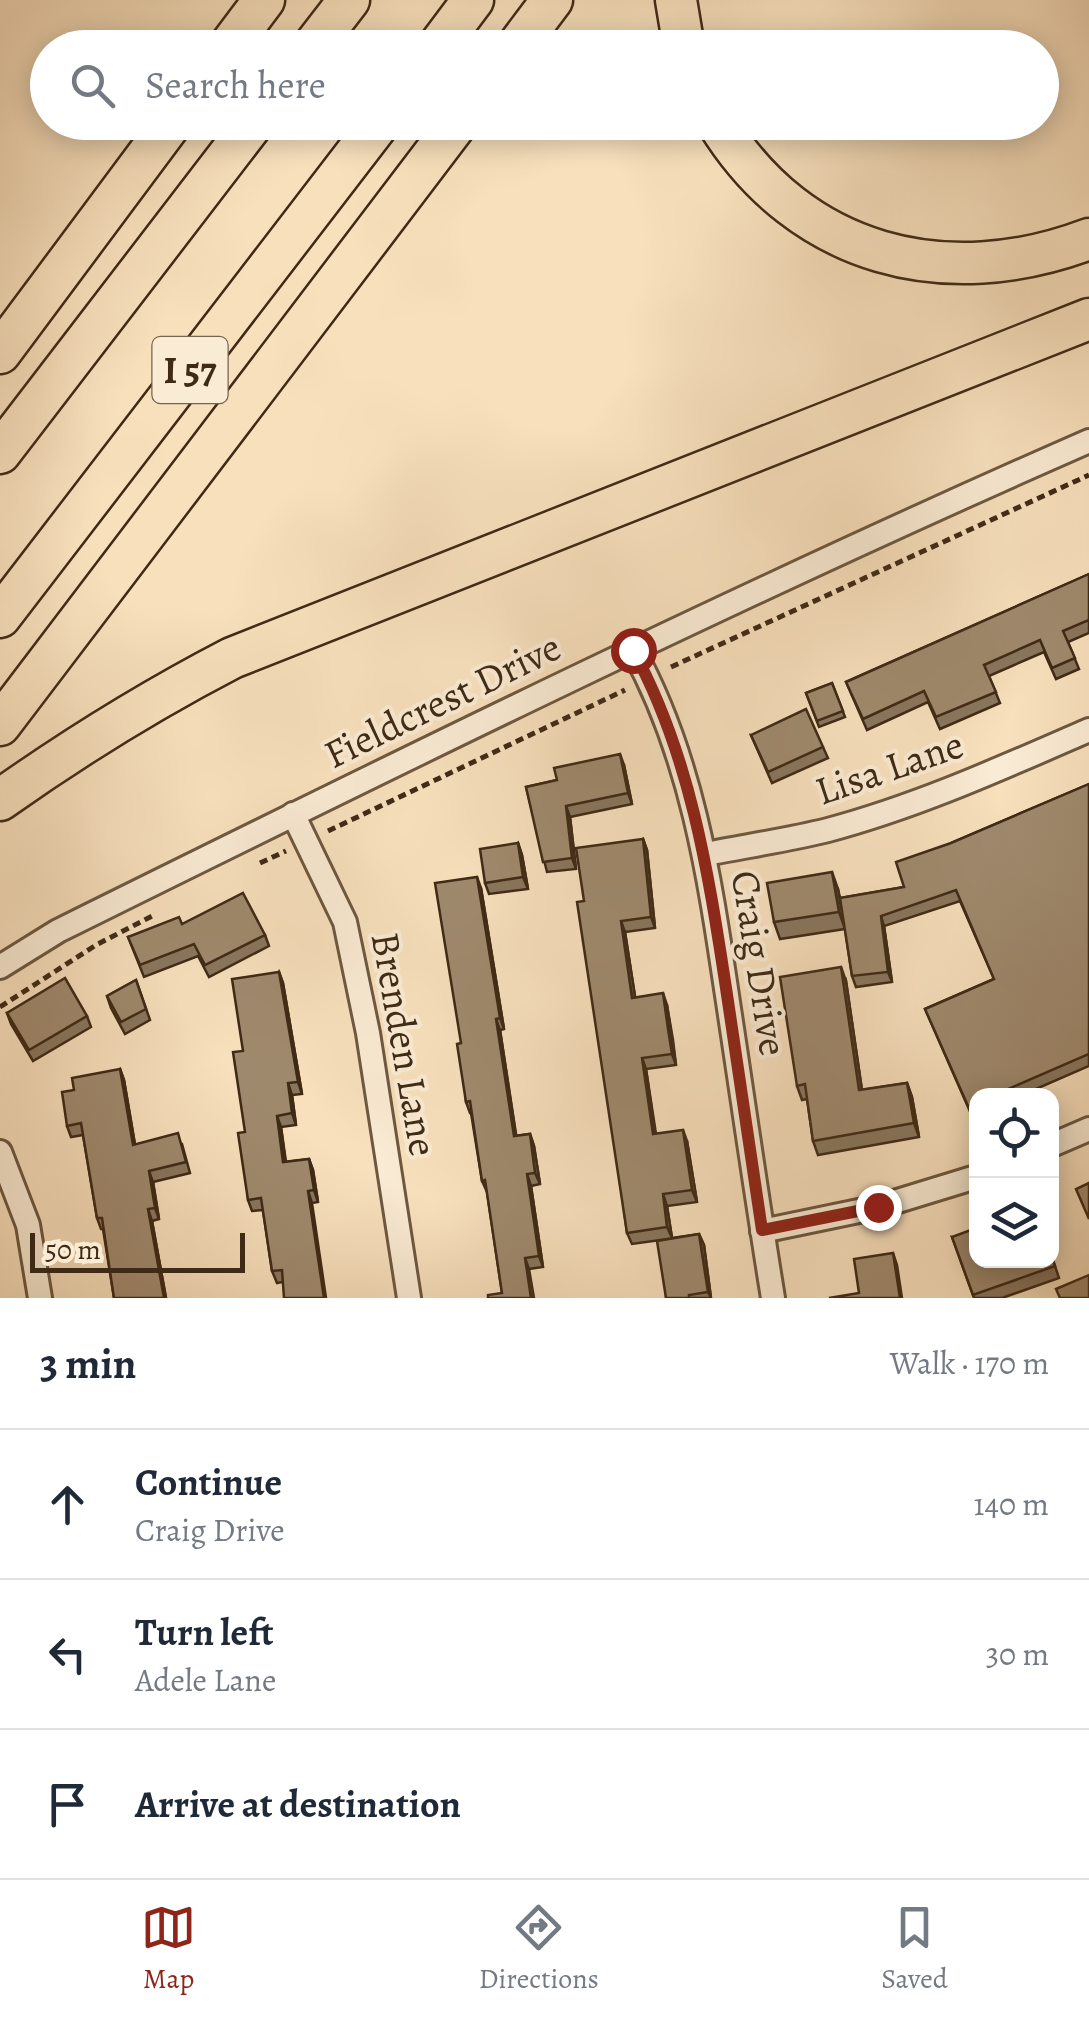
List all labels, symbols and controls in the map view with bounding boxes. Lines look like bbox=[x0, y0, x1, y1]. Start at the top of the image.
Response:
search box bbox=[30, 30, 1059, 140]
icon: search bbox=[65, 58, 120, 113]
text: Search here bbox=[145, 59, 326, 111]
road number: I 57 bbox=[152, 337, 228, 403]
street label: Fieldcrest Drive bbox=[315, 619, 570, 781]
route start bbox=[611, 628, 657, 674]
street label: Lisa Lane bbox=[808, 717, 970, 818]
street label: Craig Drive bbox=[718, 867, 801, 1060]
street label: Brenden Lane bbox=[358, 928, 451, 1160]
map controls bbox=[969, 1088, 1059, 1268]
button: locate bbox=[969, 1088, 1059, 1178]
button: layers bbox=[969, 1178, 1059, 1268]
route end bbox=[856, 1185, 902, 1231]
scale bar bbox=[30, 1228, 245, 1272]
text: 50 m bbox=[45, 1231, 101, 1269]
text: 3 min bbox=[40, 1335, 136, 1392]
text: Walk · 170 m bbox=[890, 1341, 1049, 1385]
text: Continue bbox=[135, 1456, 282, 1508]
icon: ahead bbox=[40, 1477, 95, 1532]
text: 140 m bbox=[974, 1482, 1049, 1526]
text: Craig Drive bbox=[135, 1508, 284, 1552]
text: Turn left bbox=[135, 1606, 274, 1658]
icon: left bbox=[40, 1627, 95, 1682]
text: 30 m bbox=[986, 1632, 1049, 1676]
text: Adele Lane bbox=[135, 1658, 276, 1702]
icon: arrive bbox=[40, 1777, 95, 1832]
text: Arrive at destination bbox=[135, 1778, 461, 1830]
tab: Map bbox=[141, 1900, 196, 1998]
tab: Directions bbox=[479, 1900, 599, 1998]
tab: Saved bbox=[881, 1900, 948, 1998]

